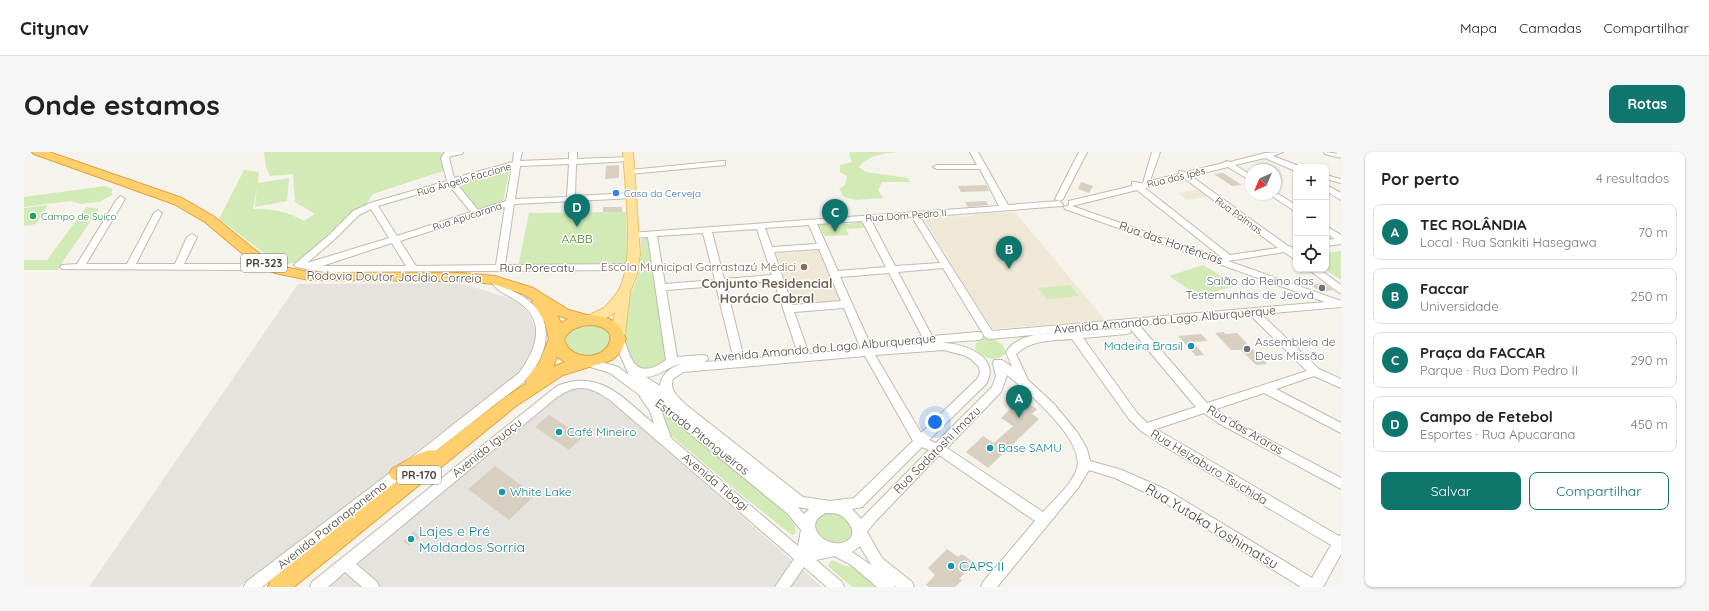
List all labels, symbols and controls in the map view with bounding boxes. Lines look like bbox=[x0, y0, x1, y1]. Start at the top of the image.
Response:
text: Citynav bbox=[20, 16, 89, 40]
text: Mapa bbox=[1460, 19, 1497, 37]
text: Camadas bbox=[1519, 19, 1581, 37]
text: Compartilhar bbox=[1603, 19, 1689, 37]
button: Rotas bbox=[1609, 85, 1685, 123]
text: Onde estamos bbox=[24, 87, 220, 122]
street label: Rua Ângelo Faccione bbox=[415, 160, 513, 199]
street label: Rua dos Ipês bbox=[1146, 164, 1207, 191]
north arrow bbox=[1245, 164, 1281, 200]
map controls bbox=[1293, 164, 1329, 272]
button: + bbox=[1293, 164, 1329, 200]
text: Por perto bbox=[1381, 168, 1459, 189]
text: 4 resultados bbox=[1596, 170, 1669, 186]
place label: Casa da Cerveja bbox=[624, 187, 701, 200]
marker: Casa da Cerveja bbox=[611, 188, 621, 198]
pin: D bbox=[564, 194, 590, 227]
street label: Rua Palmas bbox=[1213, 194, 1265, 237]
street label: Rua Apucarana bbox=[431, 199, 503, 234]
pin: C bbox=[822, 199, 848, 232]
button: − bbox=[1293, 200, 1329, 236]
street label: Rua Dom Pedro II bbox=[865, 206, 947, 225]
place label: Campo de Suiço bbox=[41, 210, 117, 223]
marker: Campo de Suiço bbox=[28, 211, 38, 221]
text: TEC ROLÂNDIA bbox=[1420, 215, 1527, 234]
street label: Rua das Hortências bbox=[1117, 218, 1225, 267]
text: A bbox=[1391, 224, 1399, 240]
text: 70 m bbox=[1638, 224, 1668, 240]
park label: AABB bbox=[561, 231, 593, 246]
text: Local · Rua Sankiti Hasegawa bbox=[1420, 234, 1597, 250]
pin: B bbox=[996, 236, 1022, 269]
button: locate bbox=[1293, 236, 1329, 272]
road number: PR-323 bbox=[241, 254, 287, 272]
place label: Escola Municipal Garrastazú Médici bbox=[601, 259, 796, 274]
street label: Rua Porecatu bbox=[499, 260, 575, 275]
marker: Escola Municipal Garrastazú Médici bbox=[799, 262, 809, 272]
street label: Rodovia Doutor Jacídio Correia bbox=[306, 267, 482, 286]
place label: Salão do Reino das Testemunhas de Jeová bbox=[1186, 273, 1314, 302]
district label: Conjunto Residencial Horácio Cabral bbox=[702, 275, 832, 306]
text: Faccar bbox=[1420, 279, 1469, 298]
marker: Salão do Reino das Testemunhas de Jeová bbox=[1317, 283, 1327, 293]
text: B bbox=[1391, 288, 1399, 304]
text: 250 m bbox=[1631, 288, 1668, 304]
text: Universidade bbox=[1420, 298, 1499, 314]
street label: Avenida Amando do Lago Alburquerque bbox=[1053, 302, 1277, 337]
street label: Avenida Amando do Lago Alburquerque bbox=[713, 330, 937, 365]
place label: Assembleia de Deus Missão bbox=[1255, 334, 1336, 363]
place label: Madeira Brasil bbox=[1104, 338, 1183, 353]
marker: Madeira Brasil bbox=[1186, 341, 1196, 351]
text: Praça da FACCAR bbox=[1420, 343, 1545, 362]
marker: Assembleia de Deus Missão bbox=[1242, 344, 1252, 354]
text: C bbox=[1391, 352, 1399, 368]
text: 290 m bbox=[1630, 352, 1668, 368]
text: Parque · Rua Dom Pedro II bbox=[1420, 362, 1578, 378]
pin: A bbox=[1006, 385, 1032, 418]
street label: Estrada Pitangueiras bbox=[652, 395, 753, 478]
street label: Rua das Araras bbox=[1204, 402, 1286, 458]
street label: Rua Sadatoshi Imazu bbox=[890, 403, 983, 496]
text: Campo de Fetebol bbox=[1420, 407, 1553, 426]
your location bbox=[925, 412, 945, 432]
street label: Avenida Iguaçu bbox=[449, 415, 525, 480]
text: D bbox=[1390, 416, 1400, 432]
text: 450 m bbox=[1631, 416, 1668, 432]
place label: Café Mineiro bbox=[567, 424, 636, 439]
street label: Rua Heizaburo Tsuchida bbox=[1148, 426, 1270, 507]
text: Esportes · Rua Apucarana bbox=[1420, 426, 1575, 442]
marker: Café Mineiro bbox=[554, 427, 564, 437]
place label: Base SAMU bbox=[998, 440, 1062, 455]
marker: Base SAMU bbox=[985, 443, 995, 453]
street label: Avenida Tibagi bbox=[679, 449, 752, 514]
road number: PR-170 bbox=[397, 466, 441, 484]
button: Salvar bbox=[1381, 472, 1521, 510]
button: Compartilhar bbox=[1529, 472, 1669, 510]
street label: Avenida Paranapanema bbox=[274, 477, 389, 572]
street label: Rua Yutaka Yoshimatsu bbox=[1142, 479, 1282, 573]
place label: White Lake bbox=[510, 484, 572, 499]
marker: White Lake bbox=[497, 487, 507, 497]
place label: Lajes e Pré Moldados Sorria bbox=[419, 522, 525, 556]
marker: Lajes e Pré Moldados Sorria bbox=[406, 534, 416, 544]
place label: CAPS II bbox=[959, 557, 1004, 575]
marker: CAPS II bbox=[946, 561, 956, 571]

